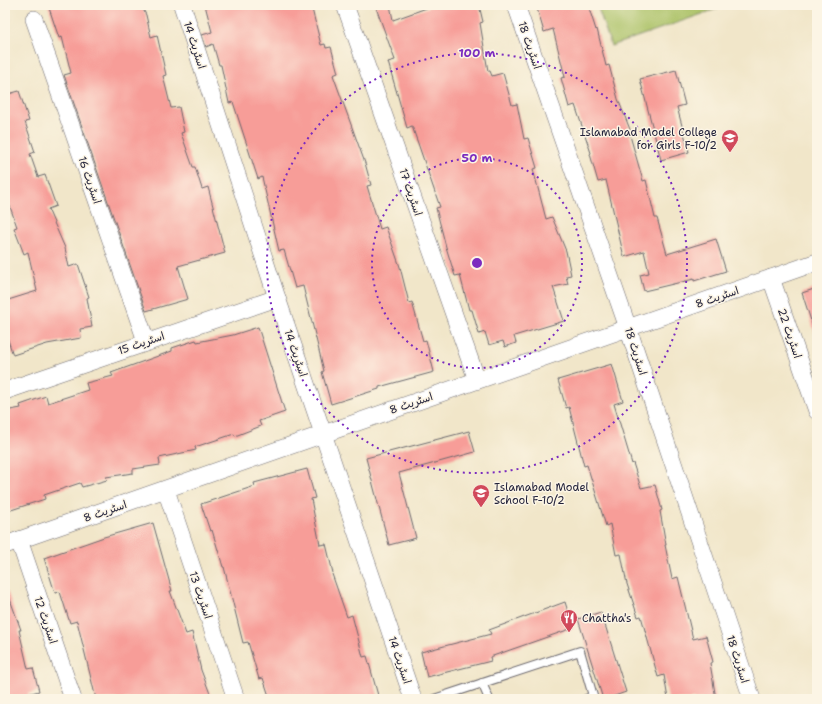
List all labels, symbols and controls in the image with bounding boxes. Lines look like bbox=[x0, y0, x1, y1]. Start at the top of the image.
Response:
street label: اسٹریٹ 14 bbox=[180, 19, 209, 71]
street label: اسٹریٹ 18 bbox=[514, 19, 545, 71]
text: 100 m bbox=[459, 45, 496, 61]
place label: Islamabad Model College for Girls F-10/2 bbox=[580, 125, 717, 153]
school or university icon: Islamabad Model College for Girls F-10/2 bbox=[720, 128, 740, 153]
text: 50 m bbox=[462, 150, 493, 166]
street label: اسٹریٹ 16 bbox=[74, 154, 105, 206]
street label: اسٹریٹ 17 bbox=[395, 167, 426, 218]
centre of rings bbox=[470, 256, 484, 270]
street label: اسٹریٹ 8 bbox=[693, 283, 741, 312]
street label: اسٹریٹ 22 bbox=[774, 306, 805, 360]
street label: اسٹریٹ 18 bbox=[621, 325, 650, 377]
street label: اسٹریٹ 14 bbox=[280, 327, 311, 379]
street label: اسٹریٹ 15 bbox=[116, 328, 167, 358]
street label: اسٹریٹ 8 bbox=[387, 389, 435, 418]
place label: Islamabad Model School F-10/2 bbox=[494, 480, 590, 508]
school or university icon: Islamabad Model School F-10/2 bbox=[471, 483, 491, 508]
street label: اسٹریٹ 8 bbox=[81, 497, 129, 526]
street label: اسٹریٹ 13 bbox=[185, 570, 216, 621]
street label: اسٹریٹ 12 bbox=[30, 595, 61, 646]
restaurant icon: Chattha's bbox=[559, 608, 579, 633]
place label: Chattha's bbox=[582, 611, 631, 626]
street label: اسٹریٹ 18 bbox=[723, 633, 752, 685]
street label: اسٹریٹ 14 bbox=[384, 634, 415, 686]

